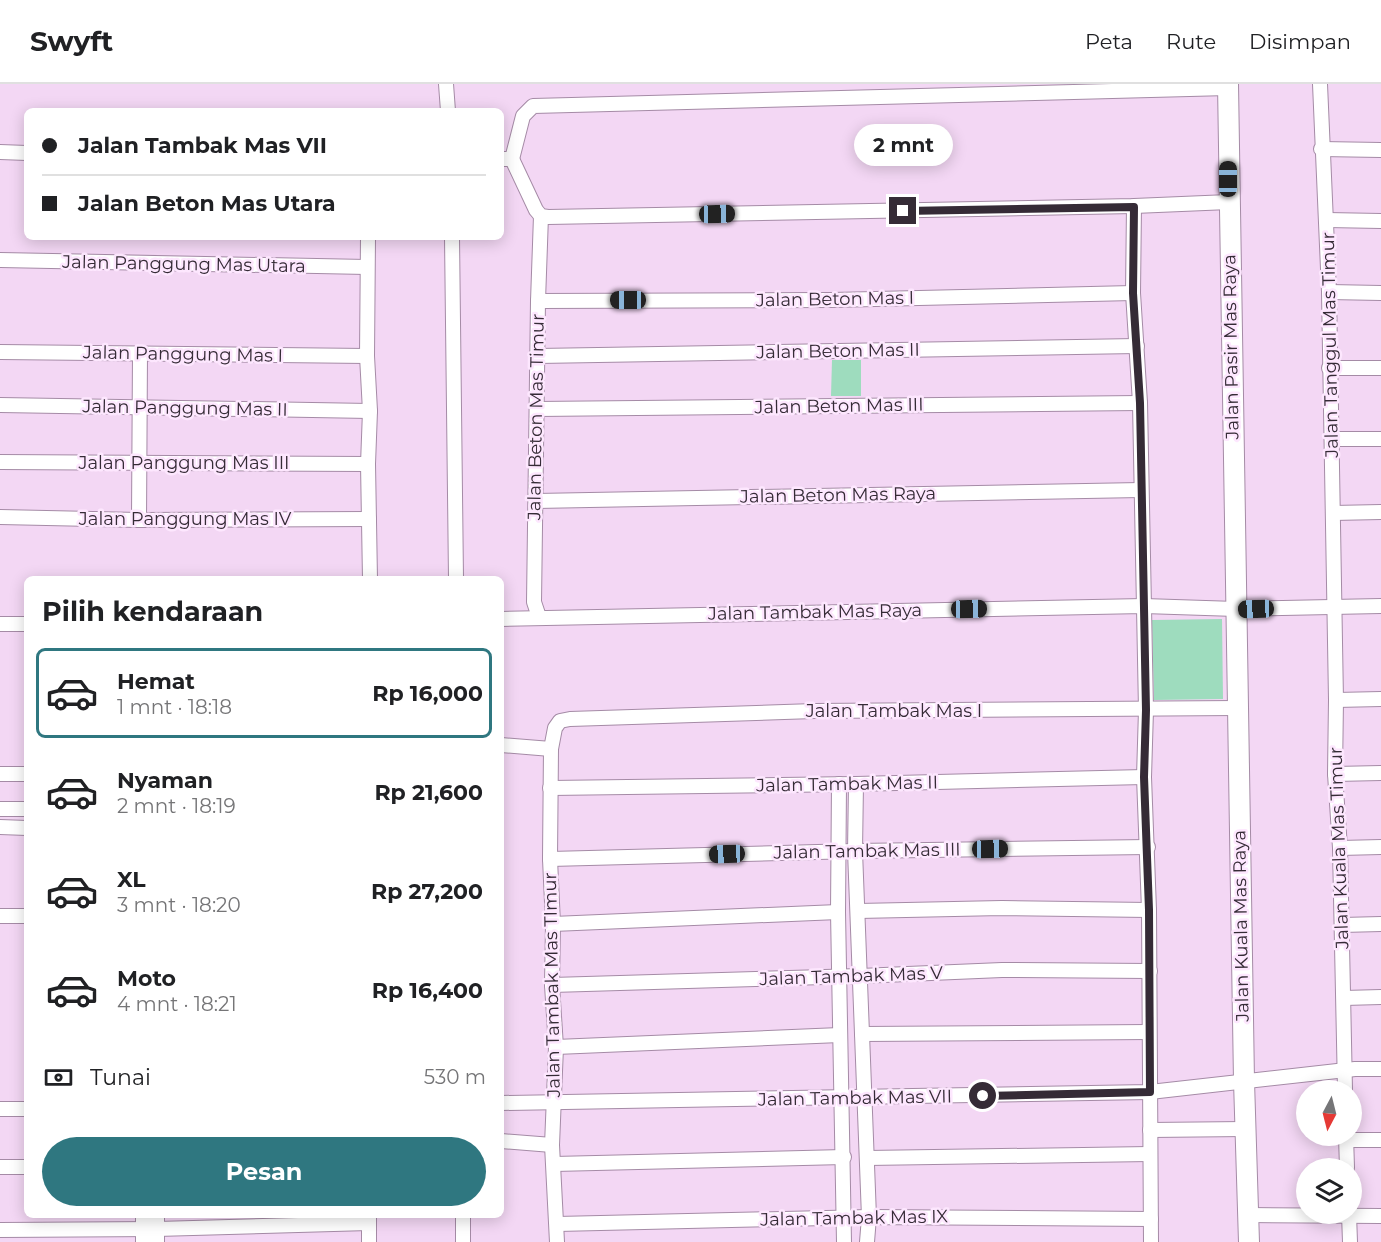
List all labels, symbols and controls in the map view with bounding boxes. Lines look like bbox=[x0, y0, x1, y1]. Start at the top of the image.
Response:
text: Swyft bbox=[30, 24, 113, 58]
text: Peta bbox=[1085, 29, 1133, 54]
text: Rute bbox=[1166, 29, 1216, 54]
text: Disimpan bbox=[1249, 29, 1351, 54]
callout: 2 mnt bbox=[854, 124, 952, 166]
text: Jalan Tambak Mas VII bbox=[78, 132, 327, 159]
text: 2 mnt bbox=[873, 133, 934, 157]
car bbox=[1219, 161, 1237, 197]
text: Jalan Beton Mas Utara bbox=[78, 190, 336, 217]
route end bbox=[889, 197, 916, 224]
car bbox=[699, 205, 735, 223]
street label: Jalan Tanggul Mas Timur bbox=[1317, 232, 1343, 459]
street label: Jalan Panggung Mas Utara bbox=[61, 251, 306, 277]
street label: Jalan Pasir Mas Raya bbox=[1218, 254, 1244, 441]
street label: Jalan Beton Mas I bbox=[755, 287, 914, 311]
car bbox=[610, 291, 646, 309]
street label: Jalan Beton Mas Timur bbox=[523, 314, 549, 521]
street label: Jalan Beton Mas II bbox=[755, 339, 920, 363]
street label: Jalan Panggung Mas I bbox=[82, 341, 283, 367]
street label: Jalan Beton Mas III bbox=[753, 394, 924, 418]
street label: Jalan Panggung Mas II bbox=[81, 395, 288, 421]
street label: Jalan Panggung Mas III bbox=[77, 452, 290, 474]
street label: Jalan Beton Mas Raya bbox=[739, 482, 936, 508]
street label: Jalan Panggung Mas IV bbox=[78, 508, 292, 530]
text: Pilih kendaraan bbox=[42, 595, 263, 628]
street label: Jalan Tambak Mas Raya bbox=[707, 599, 922, 625]
car bbox=[1238, 599, 1274, 619]
car bbox=[951, 600, 987, 618]
icon: car bbox=[45, 666, 99, 720]
text: Hemat bbox=[117, 668, 195, 695]
text: Rp 16,000 bbox=[372, 680, 483, 707]
text: 1 mnt · 18:18 bbox=[117, 695, 232, 719]
street label: Jalan Tambak Mas I bbox=[805, 700, 982, 722]
street label: Jalan Kuala Mas Timur bbox=[1324, 747, 1354, 950]
icon: car bbox=[45, 765, 99, 819]
text: Nyaman bbox=[117, 767, 213, 794]
street label: Jalan Tambak Mas II bbox=[755, 771, 938, 797]
text: Rp 21,600 bbox=[374, 779, 483, 806]
text: 2 mnt · 18:19 bbox=[117, 794, 236, 818]
street label: Jalan Kuala Mas Raya bbox=[1228, 830, 1254, 1023]
street label: Jalan Tambak Mas III bbox=[772, 838, 961, 864]
car bbox=[972, 840, 1008, 858]
car bbox=[709, 844, 745, 864]
icon: car bbox=[45, 864, 99, 918]
text: XL bbox=[117, 866, 146, 893]
street label: Jalan Tambak Mas TImur bbox=[539, 872, 565, 1099]
text: Rp 27,200 bbox=[371, 878, 483, 905]
text: 3 mnt · 18:20 bbox=[117, 893, 241, 917]
street label: Jalan Tambak Mas V bbox=[758, 962, 944, 990]
icon: car bbox=[45, 963, 99, 1017]
text: Moto bbox=[117, 965, 176, 992]
text: Rp 16,400 bbox=[372, 977, 483, 1004]
text: 4 mnt · 18:21 bbox=[117, 992, 237, 1016]
icon: cash bbox=[42, 1061, 75, 1094]
text: Tunai bbox=[90, 1064, 151, 1091]
text: 530 m bbox=[424, 1065, 486, 1089]
north arrow bbox=[1296, 1080, 1362, 1146]
map controls bbox=[1296, 1080, 1362, 1224]
route start bbox=[969, 1082, 996, 1109]
street label: Jalan Tambak Mas VII bbox=[757, 1085, 952, 1111]
button: Pesan bbox=[42, 1137, 486, 1206]
button: layers bbox=[1296, 1158, 1362, 1224]
street label: Jalan Tambak Mas IX bbox=[759, 1205, 948, 1231]

